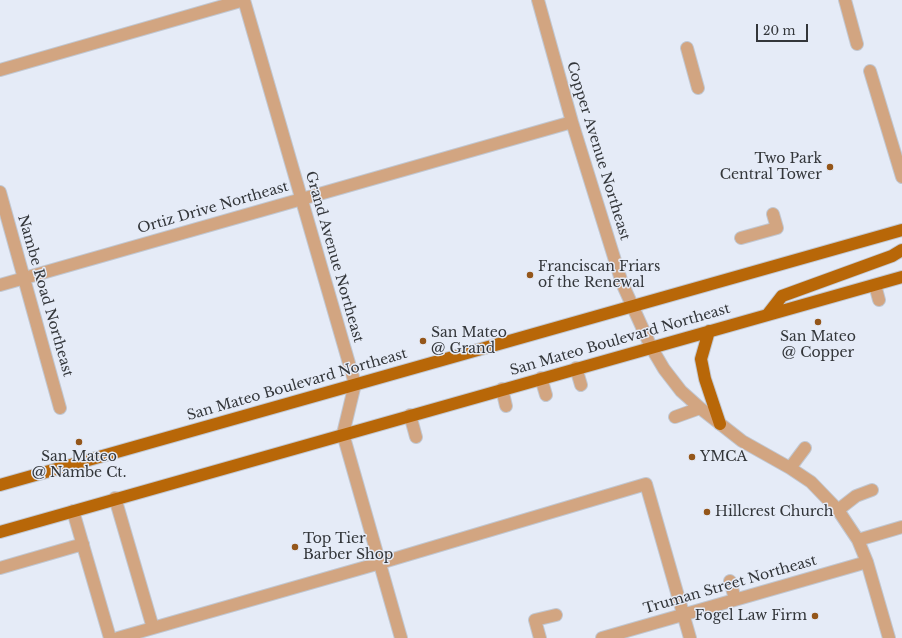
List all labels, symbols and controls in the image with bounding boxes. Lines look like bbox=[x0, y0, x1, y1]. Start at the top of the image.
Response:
scale bar bbox=[758, 16, 810, 42]
text: 20 m bbox=[763, 23, 795, 38]
street label: Copper Avenue Northeast bbox=[563, 60, 633, 242]
place label: Two Park Central Tower bbox=[720, 151, 822, 184]
marker: Two Park Central Tower bbox=[825, 162, 835, 172]
street label: Grand Avenue Northeast bbox=[301, 169, 367, 345]
street label: Ortiz Drive Northeast bbox=[136, 178, 290, 238]
street label: Nambe Road Northeast bbox=[14, 213, 76, 379]
place label: Franciscan Friars of the Renewal bbox=[538, 259, 660, 292]
marker: Franciscan Friars of the Renewal bbox=[525, 270, 535, 280]
street label: San Mateo Boulevard Northeast bbox=[508, 300, 732, 380]
marker: San Mateo @ Copper bbox=[813, 317, 823, 327]
place label: San Mateo @ Grand bbox=[431, 325, 507, 358]
place label: San Mateo @ Copper bbox=[780, 329, 856, 362]
marker: San Mateo @ Grand bbox=[418, 336, 428, 346]
street label: San Mateo Boulevard Northeast bbox=[185, 345, 409, 425]
marker: San Mateo @ Nambe Ct. bbox=[74, 437, 84, 447]
place label: San Mateo @ Nambe Ct. bbox=[32, 449, 126, 482]
place label: YMCA bbox=[700, 449, 747, 465]
marker: YMCA bbox=[687, 452, 697, 462]
place label: Hillcrest Church bbox=[715, 504, 833, 520]
marker: Hillcrest Church bbox=[702, 507, 712, 517]
place label: Top Tier Barber Shop bbox=[303, 531, 393, 564]
marker: Top Tier Barber Shop bbox=[290, 542, 300, 552]
street label: Truman Street Northeast bbox=[642, 552, 818, 618]
place label: Fogel Law Firm bbox=[695, 608, 807, 624]
marker: Fogel Law Firm bbox=[810, 611, 820, 621]

